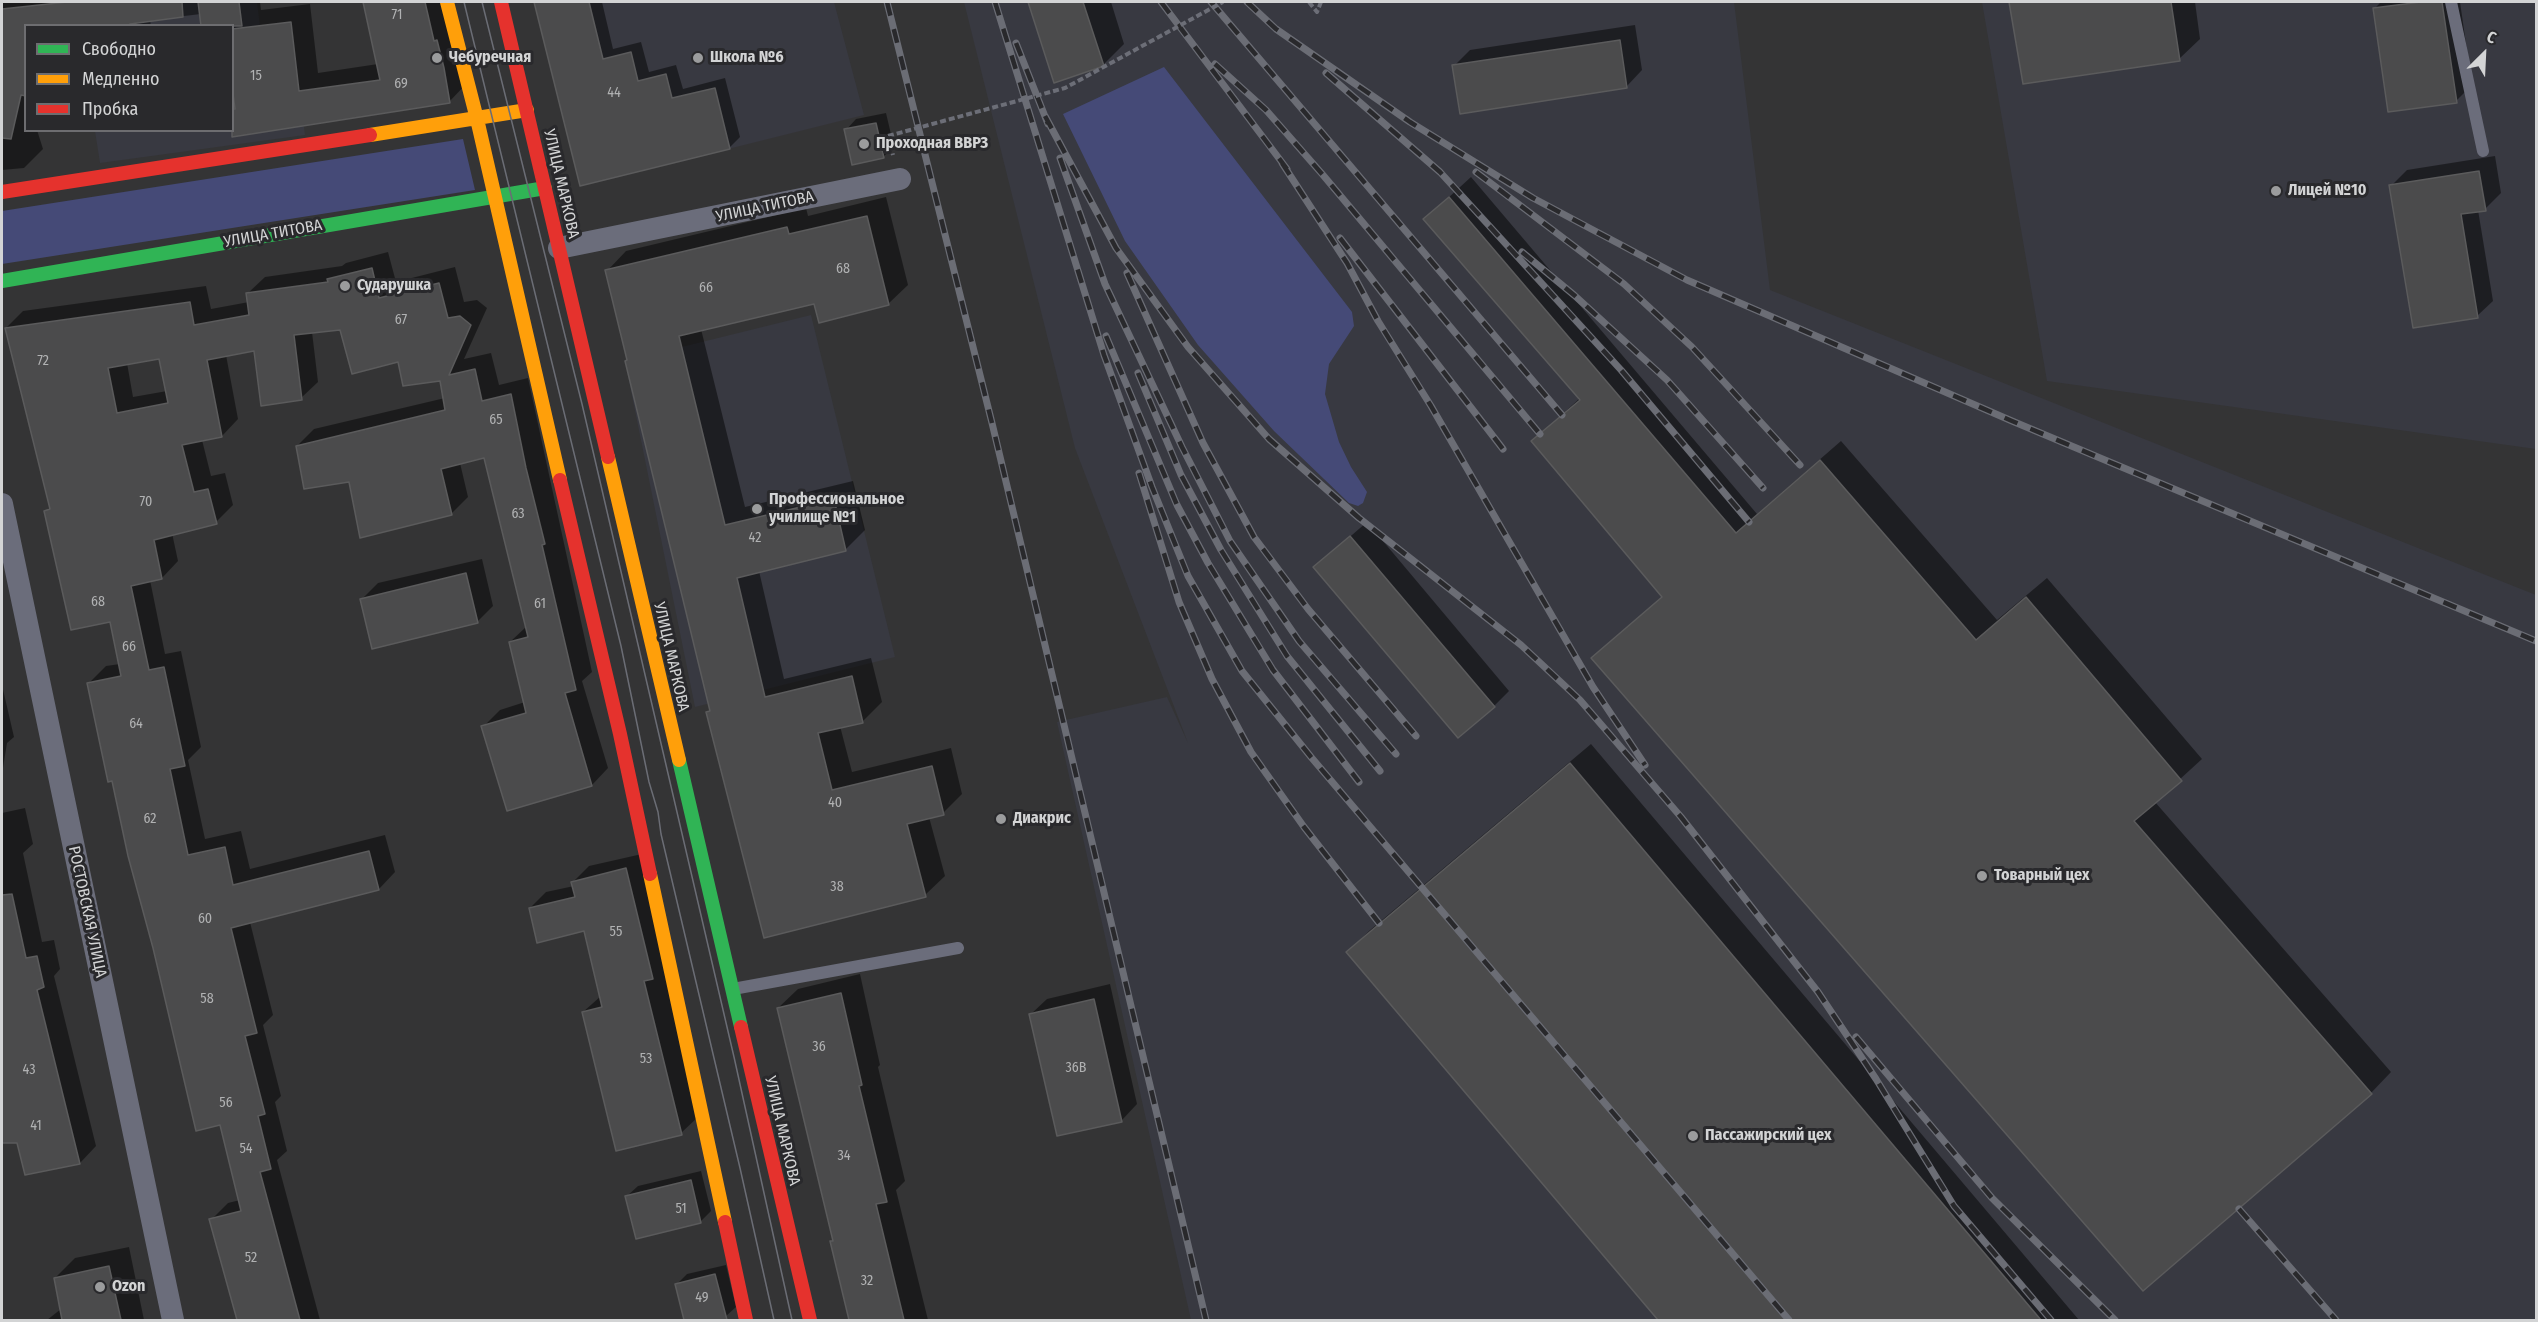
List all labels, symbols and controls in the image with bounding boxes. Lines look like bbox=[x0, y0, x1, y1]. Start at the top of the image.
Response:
house number: 71 bbox=[392, 7, 402, 23]
legend bbox=[24, 24, 234, 132]
north arrow bbox=[2454, 24, 2514, 84]
text: С bbox=[2484, 27, 2499, 47]
text: Свободно bbox=[82, 38, 156, 60]
place label: Чебуречная bbox=[449, 48, 531, 68]
place label: Школа №6 bbox=[710, 48, 784, 68]
marker: Чебуречная bbox=[430, 51, 444, 65]
marker: Школа №6 bbox=[691, 51, 705, 65]
text: Медленно bbox=[82, 68, 160, 90]
house number: 15 bbox=[250, 68, 262, 84]
house number: 69 bbox=[394, 76, 408, 92]
house number: 44 bbox=[607, 85, 621, 101]
text: Пробка bbox=[82, 98, 138, 120]
street label: УЛИЦА МАРКОВА bbox=[539, 127, 583, 241]
place label: Проходная ВВРЗ bbox=[876, 134, 988, 154]
marker: Проходная ВВРЗ bbox=[857, 137, 871, 151]
place label: Лицей №10 bbox=[2288, 181, 2366, 201]
marker: Лицей №10 bbox=[2269, 184, 2283, 198]
street label: УЛИЦА ТИТОВА bbox=[714, 187, 816, 227]
street label: УЛИЦА ТИТОВА bbox=[222, 216, 324, 252]
house number: 68 bbox=[836, 261, 850, 277]
place label: Сударушка bbox=[357, 276, 431, 296]
marker: Сударушка bbox=[338, 279, 352, 293]
house number: 66 bbox=[699, 280, 713, 296]
house number: 67 bbox=[395, 312, 407, 328]
house number: 72 bbox=[37, 353, 49, 369]
house number: 65 bbox=[489, 412, 503, 428]
place label: Профессиональное училище №1 bbox=[769, 490, 904, 528]
house number: 70 bbox=[140, 494, 152, 510]
marker: Профессиональное училище №1 bbox=[750, 502, 764, 516]
house number: 63 bbox=[511, 506, 525, 522]
house number: 42 bbox=[749, 530, 761, 546]
house number: 68 bbox=[91, 594, 105, 610]
house number: 61 bbox=[534, 596, 546, 612]
street label: УЛИЦА МАРКОВА bbox=[649, 600, 693, 714]
house number: 66 bbox=[122, 639, 136, 655]
house number: 64 bbox=[129, 716, 143, 732]
house number: 40 bbox=[828, 795, 842, 811]
place label: Диакрис bbox=[1013, 809, 1071, 829]
house number: 62 bbox=[144, 811, 156, 827]
marker: Диакрис bbox=[994, 812, 1008, 826]
street label: РОСТОВСКАЯ УЛИЦА bbox=[64, 844, 110, 980]
place label: Товарный цех bbox=[1994, 866, 2090, 886]
marker: Товарный цех bbox=[1975, 869, 1989, 883]
house number: 38 bbox=[830, 879, 844, 895]
house number: 60 bbox=[198, 911, 212, 927]
house number: 55 bbox=[610, 924, 622, 940]
house number: 58 bbox=[200, 991, 214, 1007]
house number: 36 bbox=[812, 1039, 826, 1055]
house number: 53 bbox=[640, 1051, 652, 1067]
house number: 36В bbox=[1066, 1060, 1086, 1076]
house number: 43 bbox=[23, 1062, 35, 1078]
street label: УЛИЦА МАРКОВА bbox=[760, 1074, 804, 1188]
house number: 56 bbox=[219, 1095, 233, 1111]
house number: 41 bbox=[30, 1118, 42, 1134]
place label: Пассажирский цех bbox=[1705, 1126, 1831, 1146]
marker: Пассажирский цех bbox=[1686, 1129, 1700, 1143]
house number: 54 bbox=[239, 1141, 253, 1157]
house number: 34 bbox=[837, 1148, 851, 1164]
house number: 51 bbox=[675, 1201, 687, 1217]
house number: 52 bbox=[245, 1250, 257, 1266]
house number: 32 bbox=[861, 1273, 873, 1289]
place label: Ozon bbox=[112, 1277, 145, 1297]
marker: Ozon bbox=[93, 1280, 107, 1294]
house number: 49 bbox=[695, 1290, 709, 1306]

